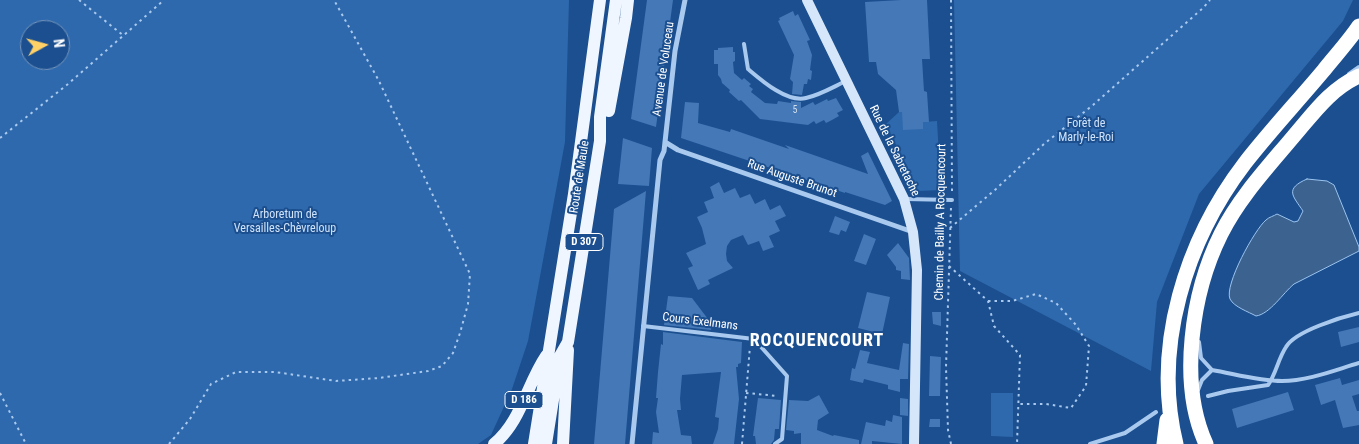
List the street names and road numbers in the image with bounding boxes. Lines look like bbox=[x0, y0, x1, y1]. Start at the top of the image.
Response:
street label: Avenue de Voluceau bbox=[650, 21, 678, 117]
street label: Rue de la Sabretache bbox=[866, 103, 922, 199]
street label: Route de Maule bbox=[567, 140, 593, 214]
street label: Chemin de Bailly A Rocquencourt bbox=[932, 143, 950, 301]
street label: Rue Auguste Brunot bbox=[745, 157, 839, 201]
road number: D 307 bbox=[565, 233, 603, 250]
street label: Cours Exelmans bbox=[661, 310, 739, 334]
road number: D 186 bbox=[505, 392, 543, 408]

